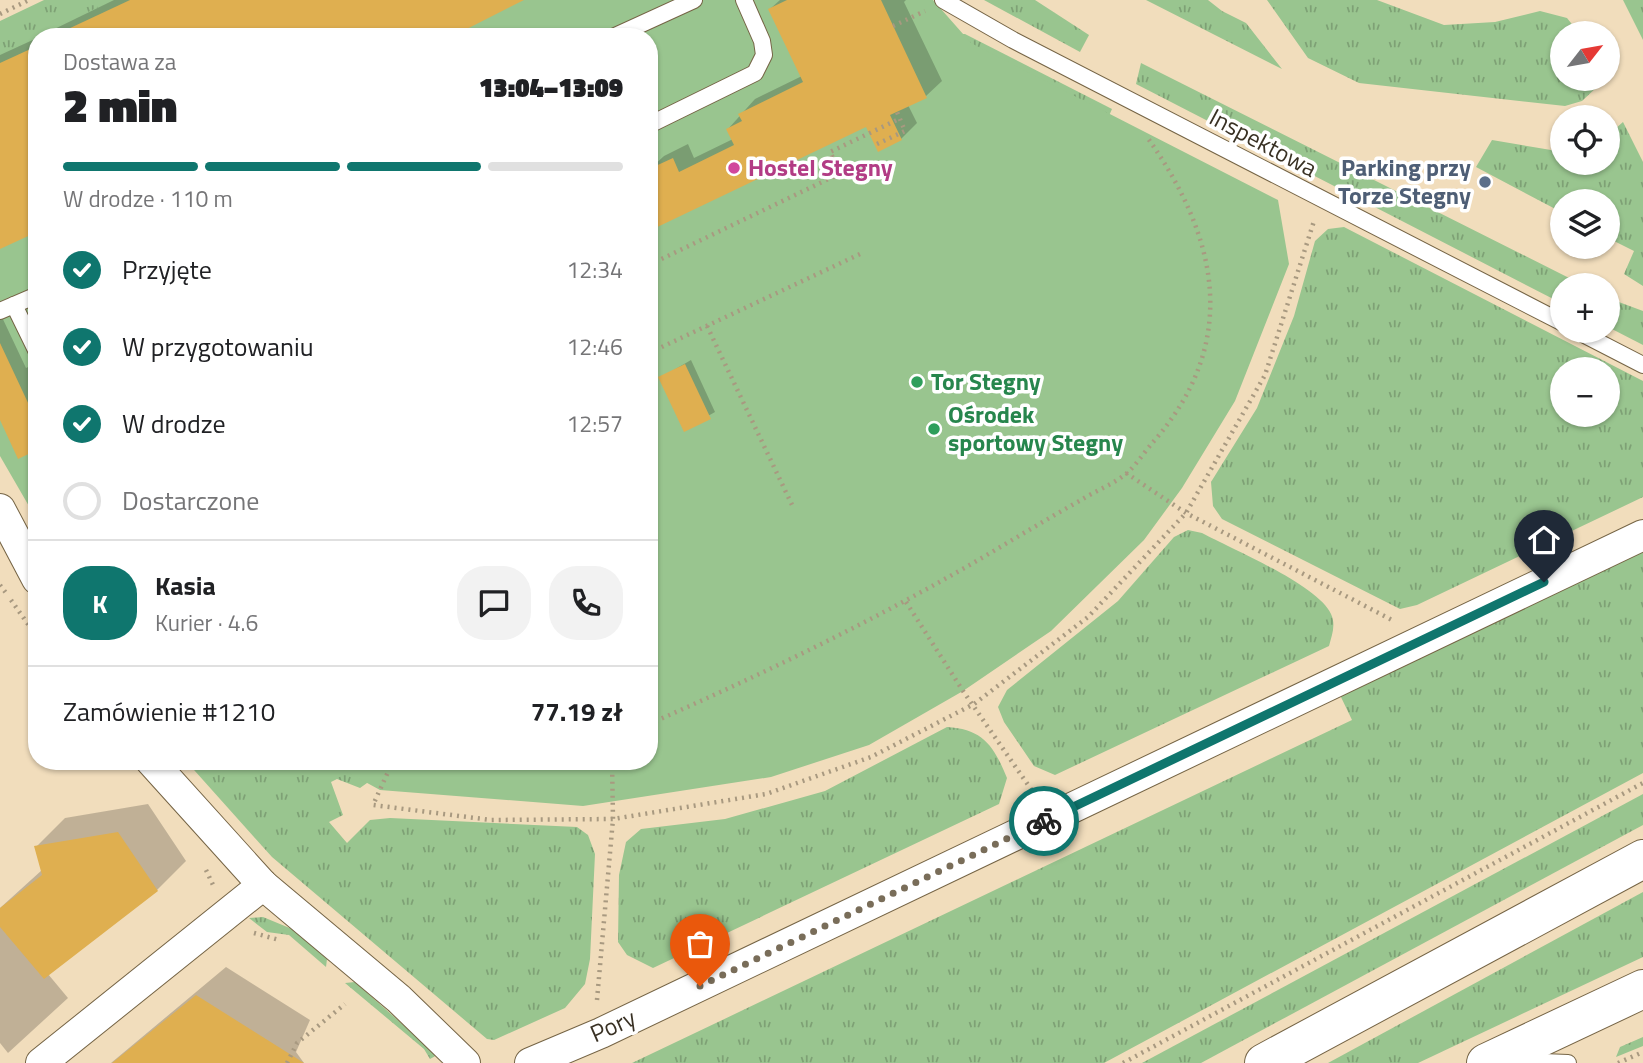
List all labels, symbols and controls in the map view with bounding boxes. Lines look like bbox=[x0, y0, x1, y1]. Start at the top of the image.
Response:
north arrow bbox=[1550, 21, 1620, 91]
map controls bbox=[1550, 21, 1620, 427]
text: Dostawa za bbox=[63, 44, 176, 79]
text: 13:04–13:09 bbox=[479, 68, 623, 107]
text: 2 min bbox=[63, 70, 177, 140]
street label: Inspektowa bbox=[1203, 99, 1324, 186]
button: locate bbox=[1550, 105, 1620, 175]
place label: Hostel Stegny bbox=[748, 149, 893, 185]
place label: Parking przy Torze Stegny bbox=[1338, 149, 1471, 213]
marker: Hostel Stegny bbox=[726, 160, 742, 176]
marker: Parking przy Torze Stegny bbox=[1477, 174, 1493, 190]
text: W drodze · 110 m bbox=[63, 181, 233, 216]
button: layers bbox=[1550, 189, 1620, 259]
text: Przyjęte bbox=[122, 250, 212, 289]
icon: check bbox=[63, 251, 101, 289]
text: 12:34 bbox=[566, 252, 623, 287]
button: + bbox=[1550, 273, 1620, 343]
text: W przygotowaniu bbox=[122, 327, 313, 366]
icon: check bbox=[63, 328, 101, 366]
text: 12:46 bbox=[566, 329, 623, 364]
button: − bbox=[1550, 357, 1620, 427]
place label: Tor Stegny bbox=[931, 363, 1041, 399]
marker: Tor Stegny bbox=[909, 374, 925, 390]
place label: Ośrodek sportowy Stegny bbox=[948, 396, 1123, 460]
text: W drodze bbox=[122, 404, 226, 443]
icon: check bbox=[63, 405, 101, 443]
text: 12:57 bbox=[566, 406, 623, 441]
marker: Ośrodek sportowy Stegny bbox=[926, 421, 942, 437]
text: Dostarczone bbox=[122, 481, 259, 520]
pin bbox=[1514, 510, 1574, 582]
icon: home bbox=[1525, 521, 1563, 559]
text: Kasia bbox=[155, 566, 216, 605]
button: chat bbox=[457, 566, 531, 640]
button: phone bbox=[549, 566, 623, 640]
text: K bbox=[92, 584, 108, 623]
text: Kurier · 4.6 bbox=[155, 605, 258, 640]
text: Zamówienie #1210 bbox=[63, 692, 275, 731]
text: 77.19 zł bbox=[531, 692, 623, 731]
courier bbox=[1009, 786, 1079, 856]
icon: bike bbox=[1025, 802, 1063, 840]
pin bbox=[670, 914, 730, 986]
icon: bag bbox=[681, 925, 719, 963]
street label: Pory bbox=[584, 999, 642, 1051]

